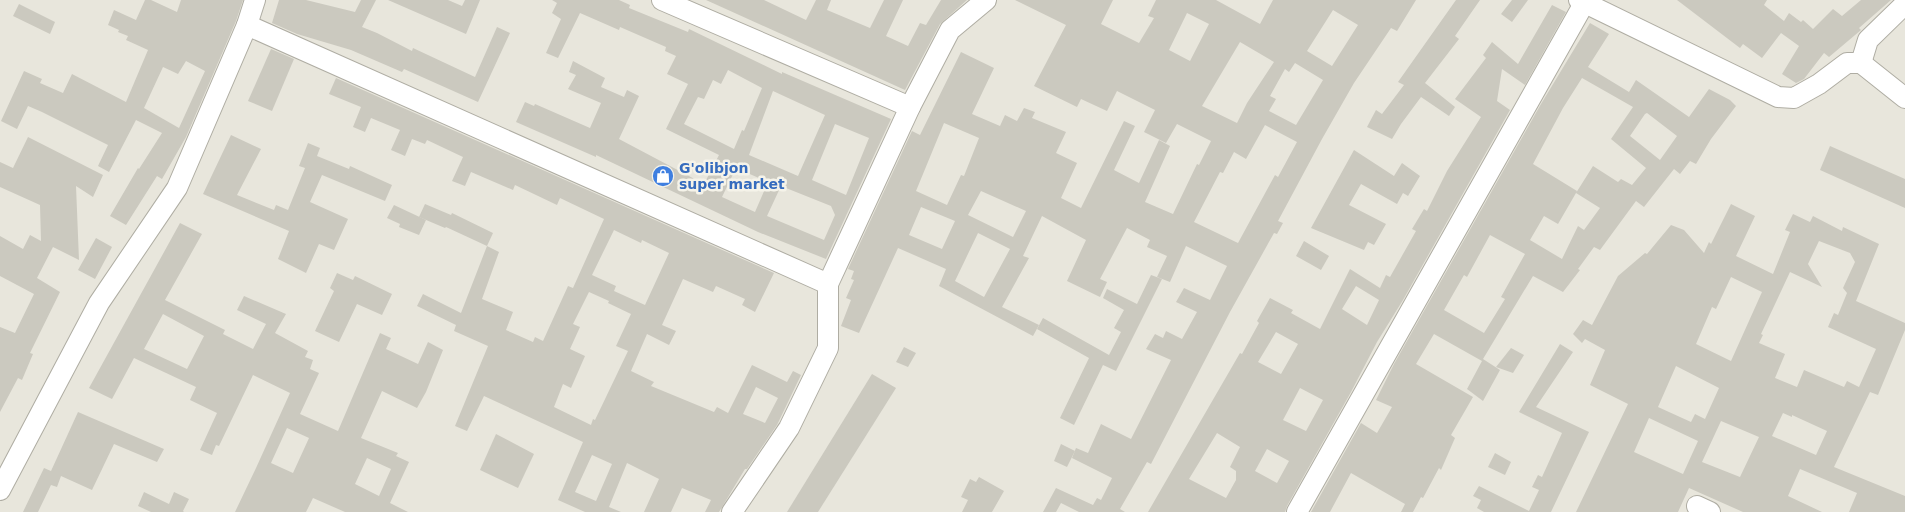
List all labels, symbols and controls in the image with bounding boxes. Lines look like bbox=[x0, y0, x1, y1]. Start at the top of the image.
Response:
place label: G'olibjon super market bbox=[679, 160, 785, 192]
shop icon: G'olibjon super market bbox=[651, 164, 675, 188]

